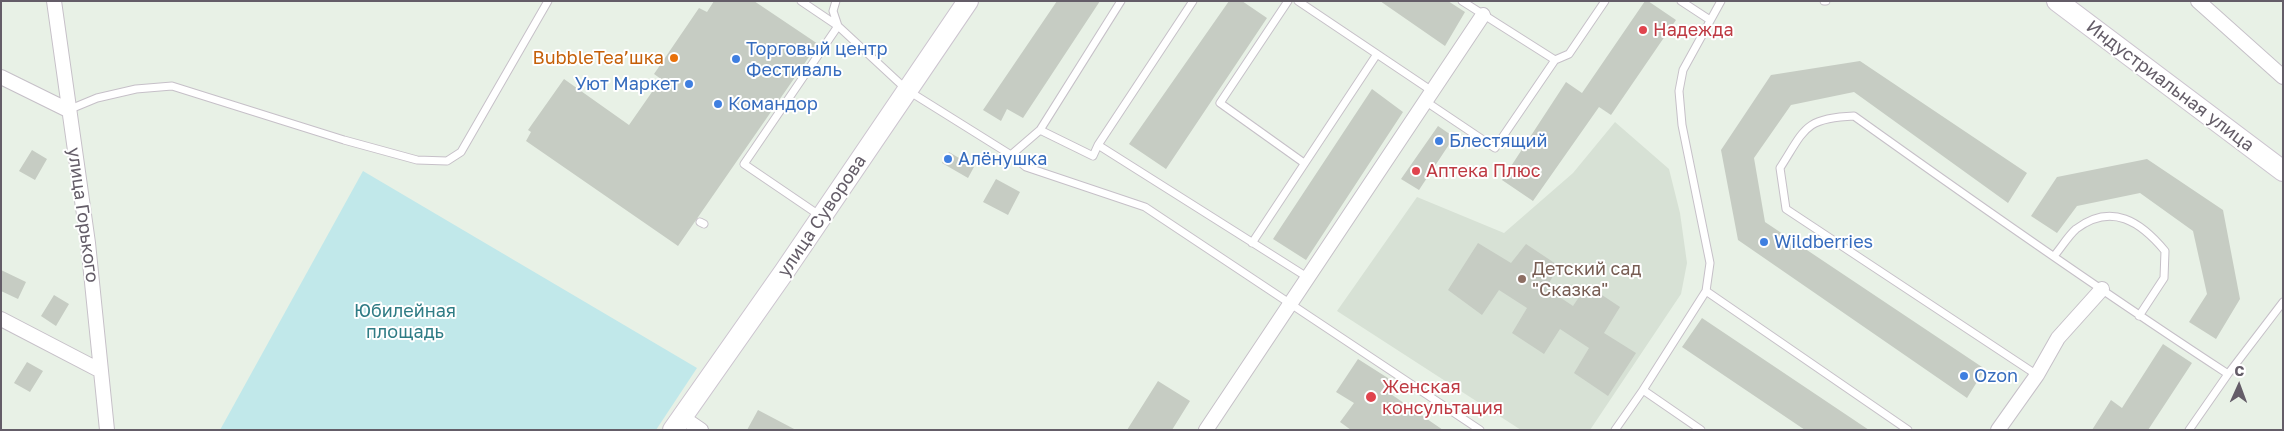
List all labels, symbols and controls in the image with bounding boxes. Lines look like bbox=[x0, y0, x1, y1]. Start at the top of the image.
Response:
street label: Индустриальная улица bbox=[2082, 16, 2258, 156]
place label: Надежда bbox=[1653, 19, 1734, 41]
marker: Надежда bbox=[1637, 24, 1649, 36]
place label: Торговый центр Фестиваль bbox=[746, 38, 888, 80]
place label: BubbleTea’шка bbox=[533, 47, 664, 69]
marker: BubbleTea’шка bbox=[668, 52, 680, 64]
marker: Торговый центр Фестиваль bbox=[730, 53, 742, 65]
place label: Уют Маркет bbox=[575, 73, 679, 95]
marker: Уют Маркет bbox=[683, 78, 695, 90]
place label: Командор bbox=[728, 93, 818, 115]
marker: Командор bbox=[712, 98, 724, 110]
place label: Блестящий bbox=[1449, 130, 1548, 152]
marker: Блестящий bbox=[1433, 135, 1445, 147]
street label: улица Горького bbox=[63, 146, 103, 284]
place label: Алёнушка bbox=[958, 148, 1047, 170]
street label: улица Суворова bbox=[773, 151, 871, 281]
marker: Алёнушка bbox=[942, 153, 954, 165]
place label: Аптека Плюс bbox=[1426, 160, 1541, 182]
marker: Аптека Плюс bbox=[1410, 165, 1422, 177]
place label: Wildberries bbox=[1774, 231, 1873, 253]
marker: Wildberries bbox=[1758, 236, 1770, 248]
place label: Детский сад "Сказка" bbox=[1532, 258, 1641, 300]
marker: Детский сад "Сказка" bbox=[1516, 273, 1528, 285]
park label: Юбилейная площадь bbox=[354, 300, 456, 342]
north arrow bbox=[2214, 361, 2264, 411]
text: С bbox=[2234, 362, 2245, 379]
place label: Ozon bbox=[1974, 365, 2018, 387]
marker: Ozon bbox=[1958, 370, 1970, 382]
place label: Женская консультация bbox=[1382, 376, 1503, 418]
marker: Женская консультация bbox=[1364, 390, 1378, 404]

